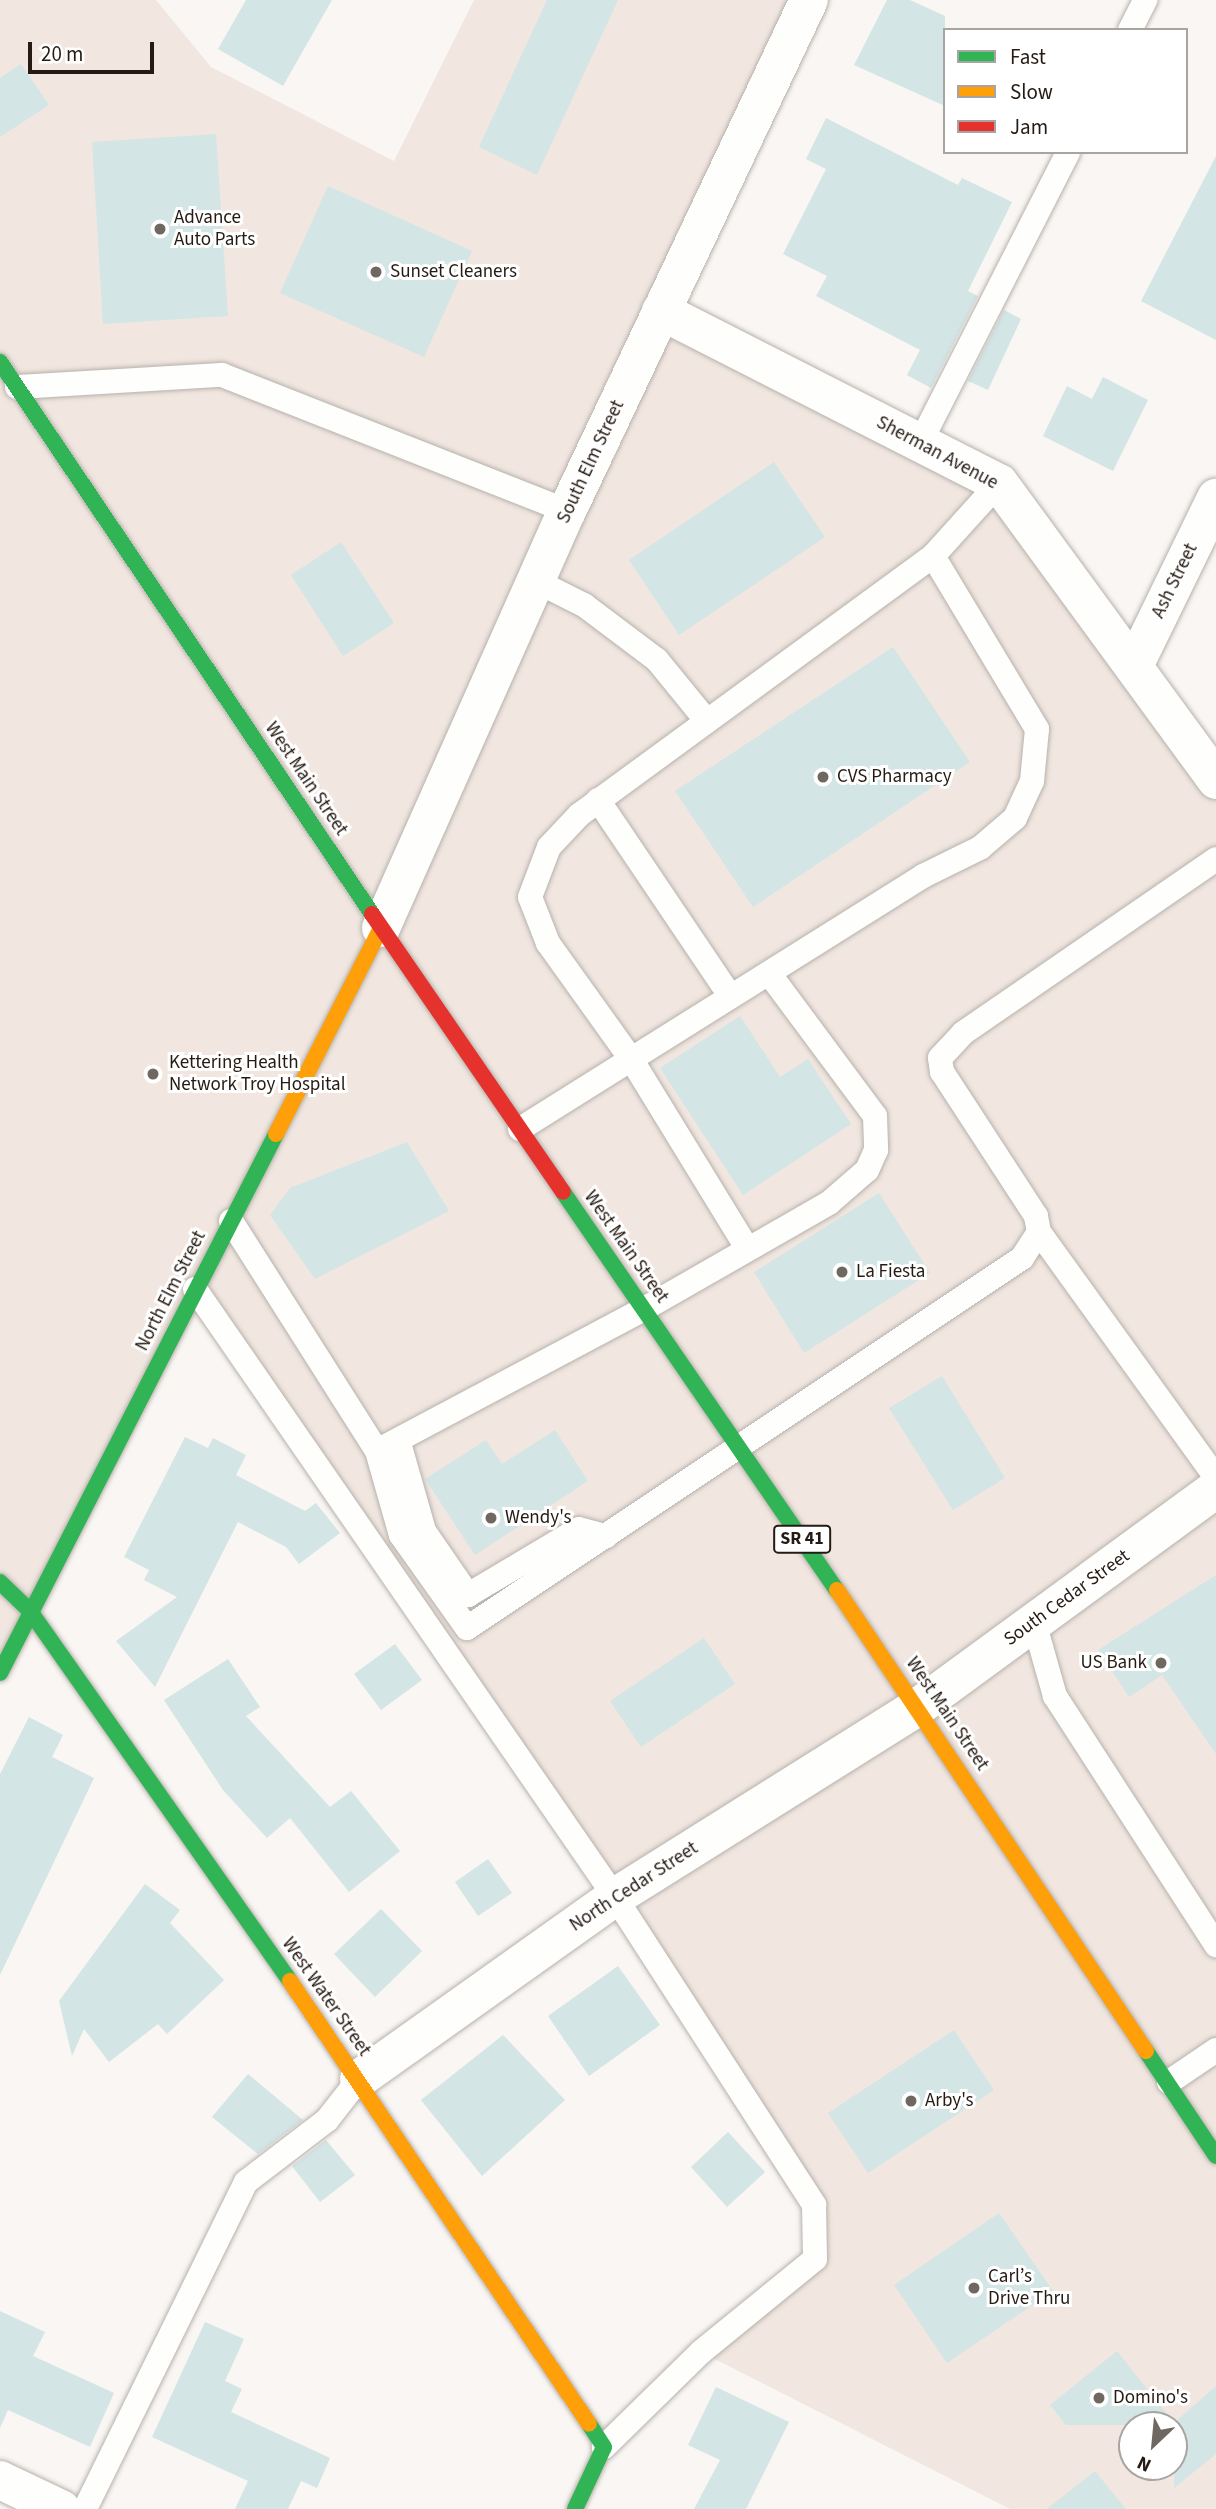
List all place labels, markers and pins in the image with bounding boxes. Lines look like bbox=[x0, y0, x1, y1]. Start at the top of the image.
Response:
place label: Advance Auto Parts bbox=[174, 207, 255, 251]
marker: Advance Auto Parts bbox=[152, 221, 168, 237]
place label: Sunset Cleaners bbox=[390, 261, 517, 283]
marker: Sunset Cleaners bbox=[368, 264, 384, 280]
place label: CVS Pharmacy bbox=[837, 766, 952, 788]
marker: CVS Pharmacy bbox=[815, 769, 831, 785]
place label: Kettering Health Network Troy Hospital bbox=[169, 1052, 346, 1096]
marker: Kettering Health Network Troy Hospital bbox=[143, 1064, 163, 1084]
place label: La Fiesta bbox=[856, 1261, 925, 1283]
marker: La Fiesta bbox=[834, 1264, 850, 1280]
place label: Wendy's bbox=[505, 1507, 571, 1529]
marker: Wendy's bbox=[483, 1510, 499, 1526]
place label: US Bank bbox=[1080, 1652, 1147, 1674]
marker: US Bank bbox=[1153, 1655, 1169, 1671]
place label: Arby's bbox=[925, 2090, 974, 2112]
marker: Arby's bbox=[903, 2093, 919, 2109]
place label: Carl’s Drive Thru bbox=[988, 2266, 1070, 2310]
marker: Carl’s Drive Thru bbox=[966, 2280, 982, 2296]
place label: Domino's bbox=[1113, 2387, 1188, 2409]
marker: Domino's bbox=[1091, 2390, 1107, 2406]

